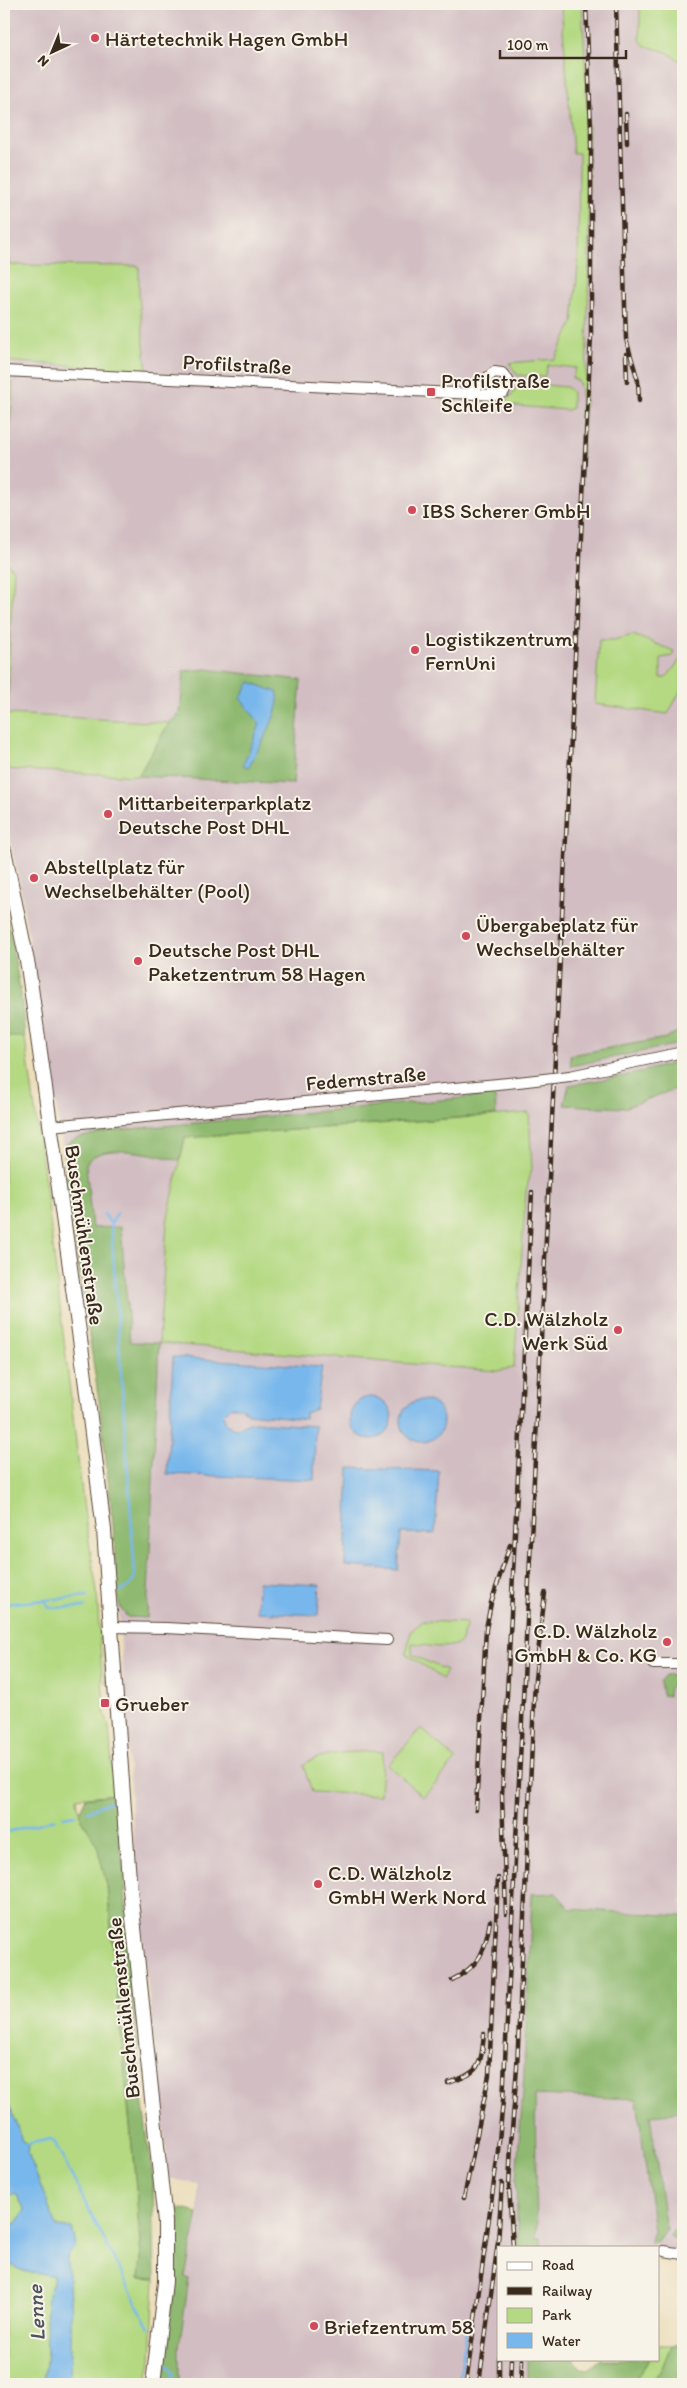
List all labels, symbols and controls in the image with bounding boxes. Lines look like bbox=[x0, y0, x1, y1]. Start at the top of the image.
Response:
place label: Härtetechnik Hagen GmbH bbox=[105, 26, 348, 51]
north arrow bbox=[28, 28, 78, 78]
scale bar bbox=[500, 28, 626, 60]
marker: Härtetechnik Hagen GmbH bbox=[89, 32, 101, 44]
text: 100 m bbox=[507, 36, 549, 54]
text: N bbox=[34, 52, 53, 70]
street label: Profilstraße bbox=[182, 349, 292, 379]
place label: Profilstraße Schleife bbox=[441, 368, 550, 417]
marker: Profilstraße Schleife bbox=[425, 386, 437, 398]
place label: IBS Scherer GmbH bbox=[422, 498, 591, 523]
marker: IBS Scherer GmbH bbox=[406, 504, 418, 516]
place label: Logistikzentrum FernUni bbox=[425, 626, 573, 675]
marker: Logistikzentrum FernUni bbox=[409, 644, 421, 656]
place label: Mittarbeiterparkplatz Deutsche Post DHL bbox=[118, 790, 312, 839]
marker: Mittarbeiterparkplatz Deutsche Post DHL bbox=[102, 808, 114, 820]
place label: Abstellplatz für Wechselbehälter (Pool) bbox=[44, 854, 250, 903]
marker: Abstellplatz für Wechselbehälter (Pool) bbox=[28, 872, 40, 884]
place label: Übergabeplatz für Wechselbehälter bbox=[476, 912, 639, 961]
marker: Übergabeplatz für Wechselbehälter bbox=[460, 930, 472, 942]
place label: Deutsche Post DHL Paketzentrum 58 Hagen bbox=[148, 937, 366, 986]
marker: Deutsche Post DHL Paketzentrum 58 Hagen bbox=[132, 955, 144, 967]
street label: Federnstraße bbox=[305, 1060, 427, 1096]
street label: Buschmühlenstraße bbox=[60, 1143, 110, 1327]
place label: C.D. Wälzholz Werk Süd bbox=[484, 1306, 609, 1355]
marker: C.D. Wälzholz Werk Süd bbox=[612, 1324, 624, 1336]
place label: C.D. Wälzholz GmbH & Co. KG bbox=[514, 1618, 657, 1667]
marker: C.D. Wälzholz GmbH & Co. KG bbox=[661, 1636, 673, 1648]
place label: Grueber bbox=[115, 1691, 189, 1716]
marker: Grueber bbox=[99, 1697, 111, 1709]
place label: C.D. Wälzholz GmbH Werk Nord bbox=[328, 1860, 487, 1909]
marker: C.D. Wälzholz GmbH Werk Nord bbox=[312, 1878, 324, 1890]
street label: Buschmühlenstraße bbox=[101, 1916, 145, 2100]
legend bbox=[497, 2246, 660, 2360]
text: Road bbox=[542, 2256, 575, 2274]
text: Railway bbox=[542, 2282, 592, 2300]
water label: Lenne bbox=[21, 2283, 51, 2342]
text: Park bbox=[542, 2306, 572, 2324]
place label: Briefzentrum 58 bbox=[324, 2314, 474, 2339]
marker: Briefzentrum 58 bbox=[308, 2320, 320, 2332]
text: Water bbox=[542, 2332, 581, 2350]

